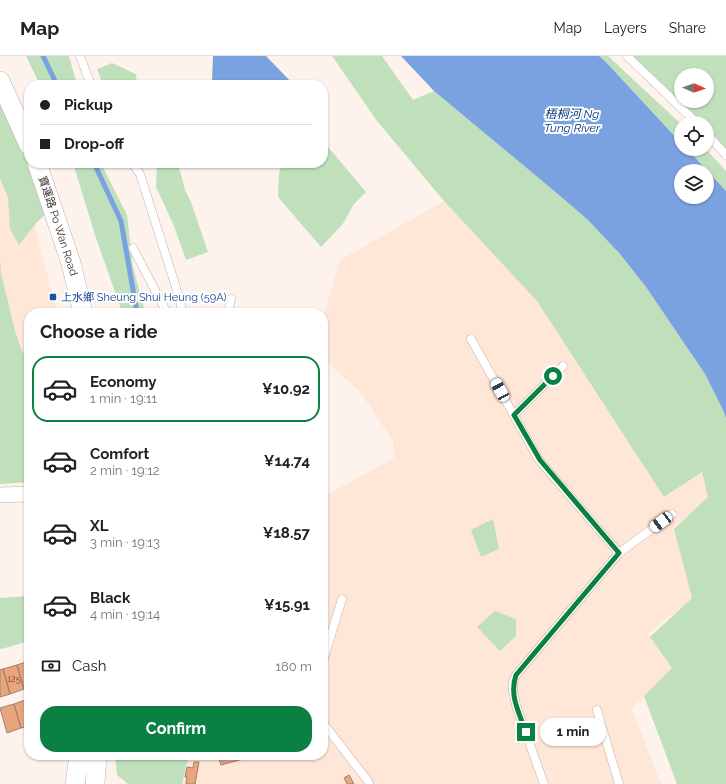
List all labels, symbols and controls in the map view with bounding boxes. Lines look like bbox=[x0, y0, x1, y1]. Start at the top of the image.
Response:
text: Map bbox=[20, 17, 59, 39]
text: Map bbox=[554, 20, 582, 36]
text: Layers bbox=[604, 20, 647, 36]
text: Share bbox=[669, 20, 706, 36]
north arrow bbox=[674, 68, 714, 108]
map controls bbox=[674, 68, 714, 204]
text: Pickup bbox=[64, 96, 113, 114]
water label: 梧桐河 Ng Tung River bbox=[544, 107, 601, 135]
button: locate bbox=[674, 116, 714, 156]
text: Drop-off bbox=[64, 135, 124, 153]
button: layers bbox=[674, 164, 714, 204]
street label: 寶運路 Po Wan Road bbox=[36, 175, 80, 278]
place label: 上水鄉 Sheung Shui Heung (59A) bbox=[61, 291, 227, 304]
marker: 上水鄉 Sheung Shui Heung (59A) bbox=[48, 292, 58, 302]
text: Choose a ride bbox=[40, 321, 158, 342]
route start bbox=[544, 367, 562, 385]
icon: car bbox=[42, 371, 78, 407]
text: Economy bbox=[90, 373, 157, 391]
car bbox=[489, 377, 511, 403]
text: ¥10.92 bbox=[262, 380, 310, 398]
text: 1 min · 19:11 bbox=[90, 391, 157, 406]
icon: car bbox=[42, 443, 78, 479]
text: Comfort bbox=[90, 445, 149, 463]
text: ¥14.74 bbox=[264, 452, 310, 470]
text: 2 min · 19:12 bbox=[90, 463, 160, 478]
car bbox=[648, 510, 674, 534]
icon: car bbox=[42, 515, 78, 551]
text: XL bbox=[90, 517, 108, 535]
text: ¥18.57 bbox=[263, 524, 310, 542]
text: 3 min · 19:13 bbox=[90, 535, 160, 550]
icon: car bbox=[42, 587, 78, 623]
text: Black bbox=[90, 589, 130, 607]
text: ¥15.91 bbox=[264, 596, 310, 614]
text: 4 min · 19:14 bbox=[90, 607, 160, 622]
icon: cash bbox=[40, 655, 62, 677]
text: Cash bbox=[72, 657, 106, 675]
text: 180 m bbox=[276, 659, 312, 674]
house number: 125 bbox=[7, 674, 21, 684]
button: Confirm bbox=[40, 706, 312, 752]
callout: 1 min bbox=[540, 718, 606, 746]
route end bbox=[517, 723, 535, 741]
text: 1 min bbox=[557, 724, 589, 739]

